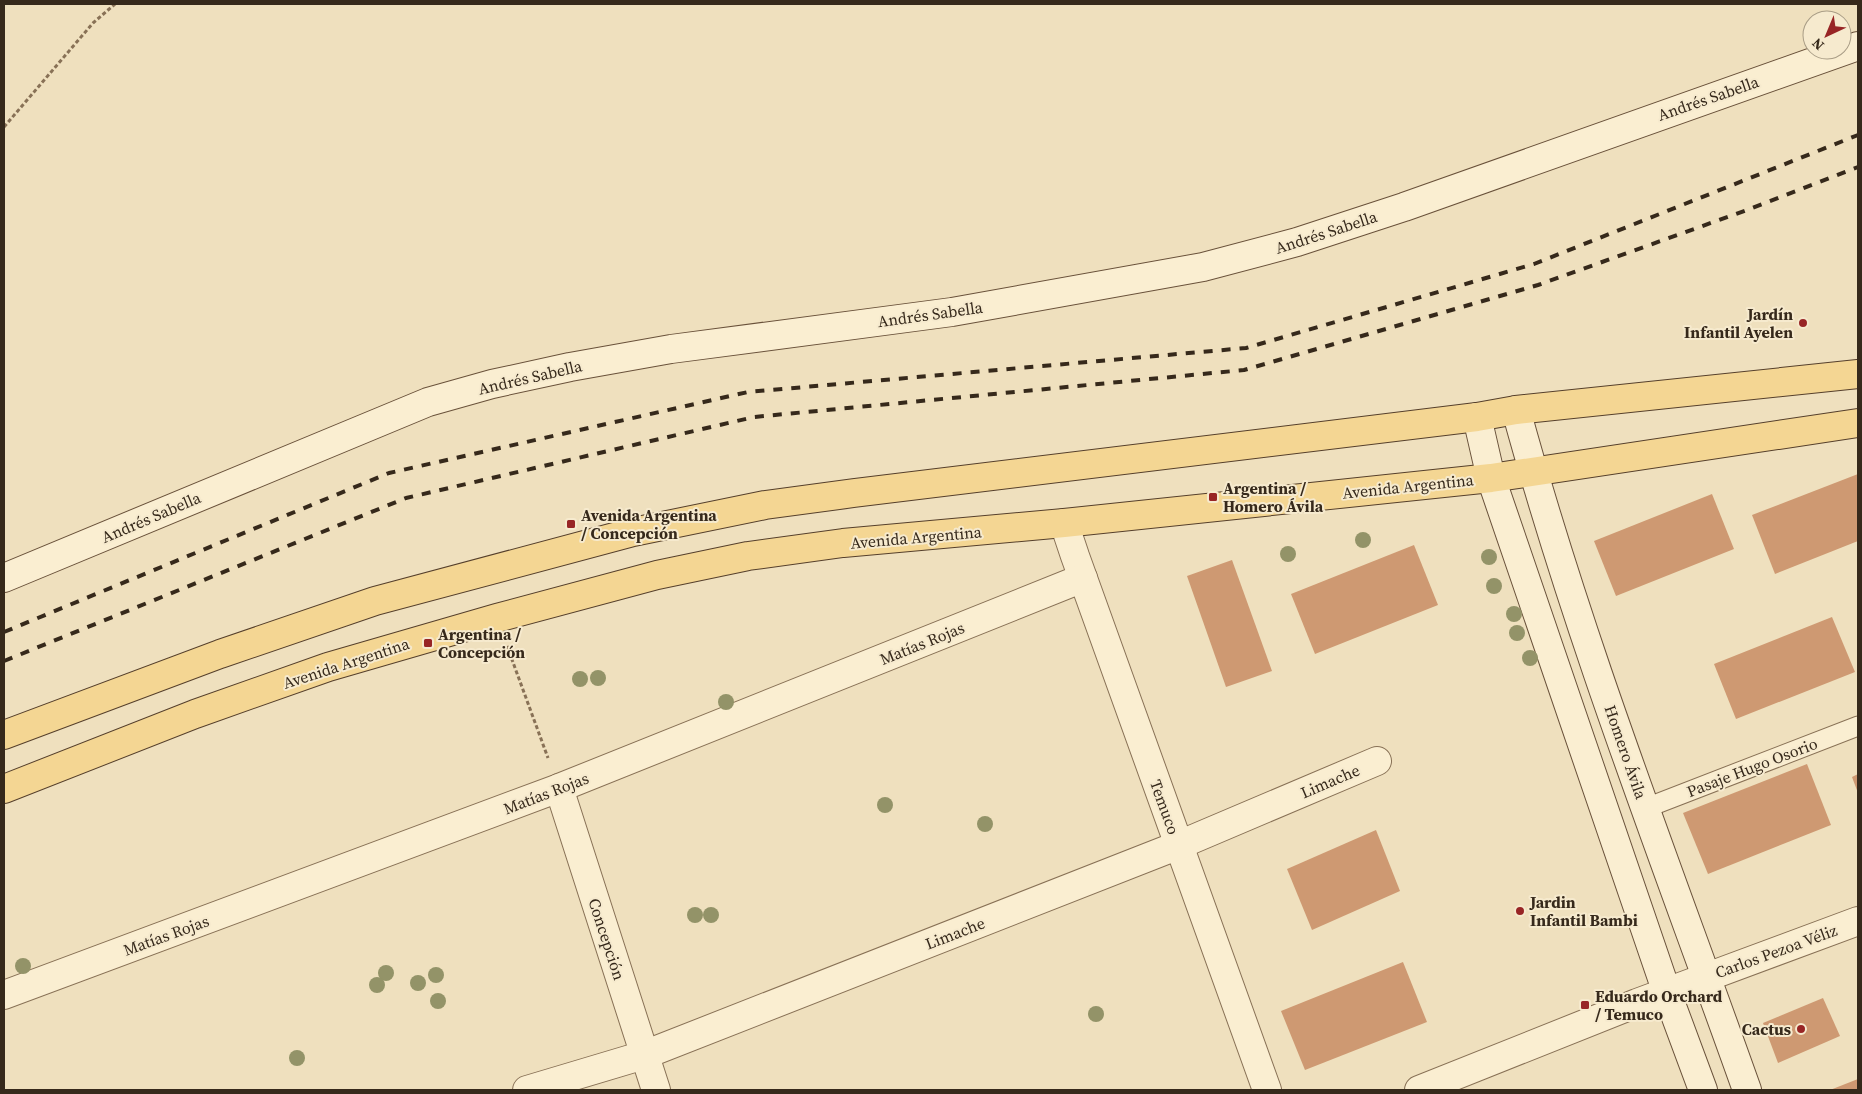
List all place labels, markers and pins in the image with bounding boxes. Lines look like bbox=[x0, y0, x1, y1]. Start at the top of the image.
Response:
place label: Jardín Infantil Ayelen bbox=[1684, 303, 1793, 343]
marker: Jardín Infantil Ayelen bbox=[1797, 317, 1809, 329]
place label: Argentina / Homero Ávila bbox=[1223, 477, 1324, 517]
marker: Argentina / Homero Ávila bbox=[1207, 491, 1219, 503]
place label: Avenida Argentina / Concepción bbox=[581, 504, 717, 544]
marker: Avenida Argentina / Concepción bbox=[565, 518, 577, 530]
place label: Argentina / Concepción bbox=[438, 623, 525, 663]
marker: Argentina / Concepción bbox=[422, 637, 434, 649]
place label: Jardin Infantil Bambi bbox=[1529, 891, 1638, 931]
marker: Jardin Infantil Bambi bbox=[1514, 905, 1526, 917]
place label: Eduardo Orchard / Temuco bbox=[1595, 985, 1723, 1025]
marker: Eduardo Orchard / Temuco bbox=[1579, 999, 1591, 1011]
place label: Cactus bbox=[1742, 1018, 1791, 1040]
marker: Cactus bbox=[1795, 1023, 1807, 1035]

